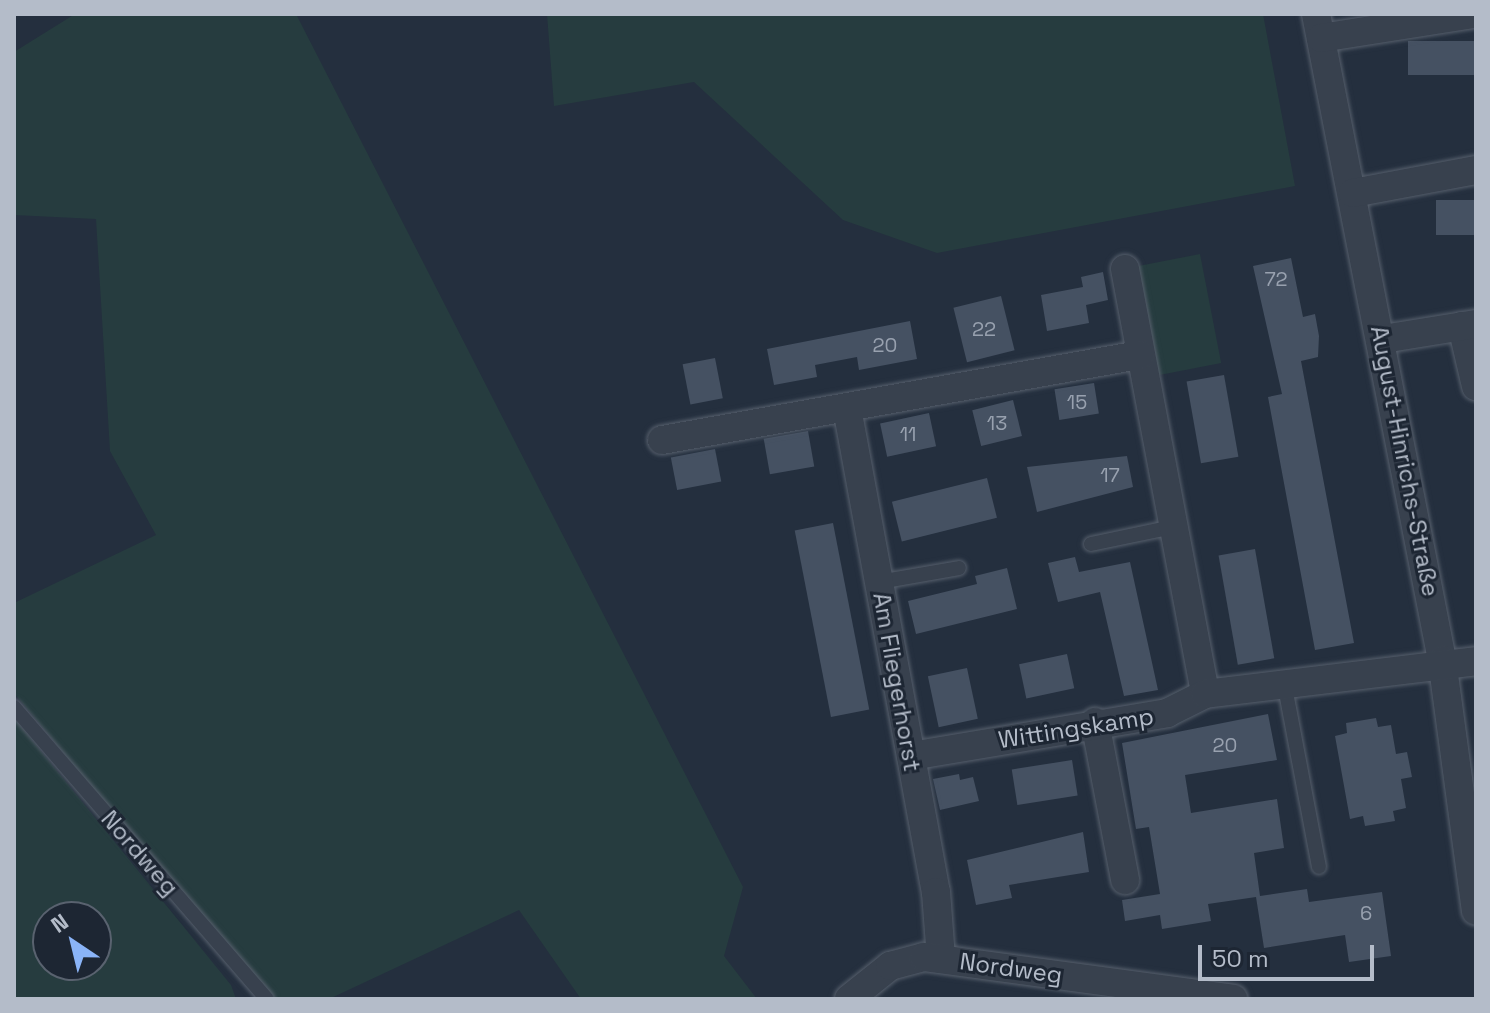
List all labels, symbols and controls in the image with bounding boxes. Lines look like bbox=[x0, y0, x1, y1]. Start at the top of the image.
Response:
house number: 72 bbox=[1264, 267, 1288, 291]
house number: 22 bbox=[972, 317, 996, 341]
street label: August-Hinrichs-Straße bbox=[1365, 323, 1445, 599]
house number: 20 bbox=[873, 333, 897, 357]
house number: 15 bbox=[1067, 390, 1087, 414]
house number: 13 bbox=[987, 411, 1007, 435]
house number: 11 bbox=[900, 422, 916, 446]
house number: 17 bbox=[1100, 463, 1120, 487]
street label: Am Fliegerhorst bbox=[867, 590, 927, 774]
street label: Wittingskamp bbox=[996, 702, 1156, 754]
house number: 20 bbox=[1213, 733, 1237, 757]
street label: Nordweg bbox=[95, 805, 185, 901]
north arrow bbox=[32, 901, 112, 981]
house number: 6 bbox=[1360, 901, 1372, 925]
text: N bbox=[45, 907, 73, 939]
scale bar bbox=[1202, 929, 1378, 979]
text: 50 m bbox=[1212, 943, 1269, 974]
street label: Nordweg bbox=[958, 947, 1064, 989]

